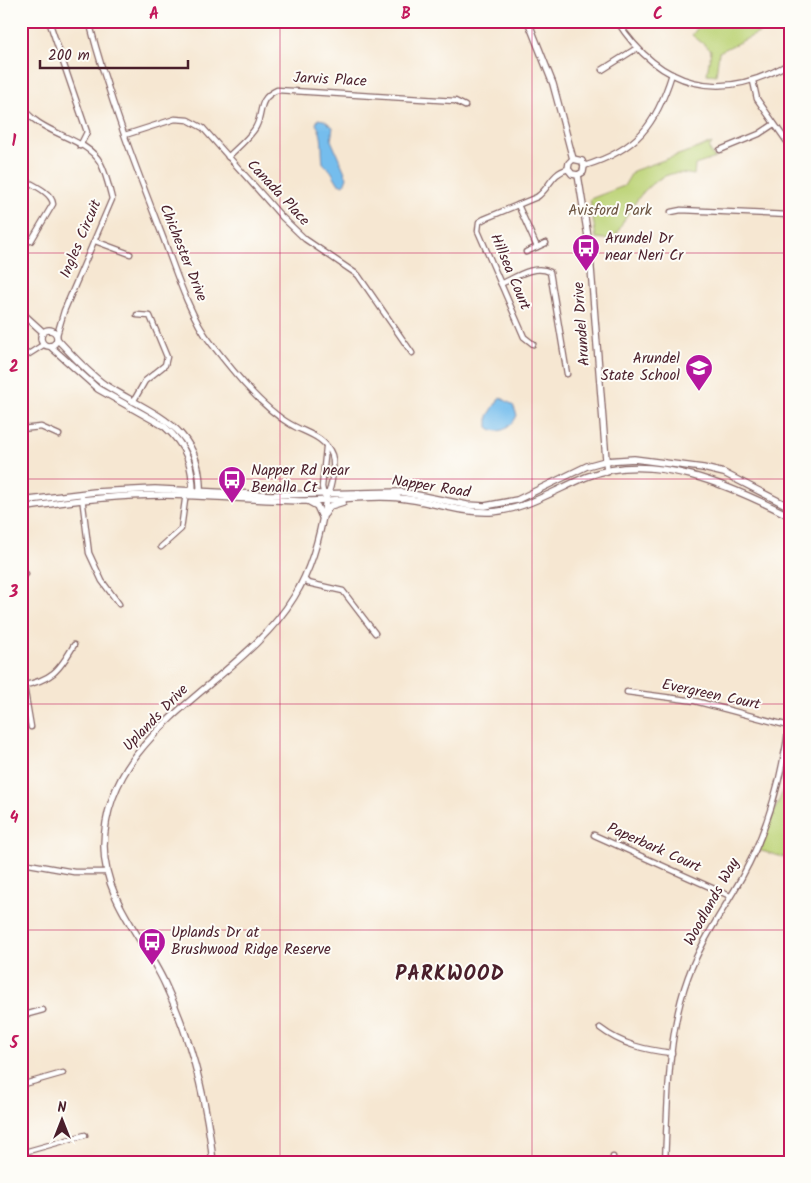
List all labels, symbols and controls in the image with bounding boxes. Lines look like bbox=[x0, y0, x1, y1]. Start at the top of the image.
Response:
text: A bbox=[149, 2, 159, 27]
text: B bbox=[401, 2, 411, 27]
text: C bbox=[653, 2, 663, 27]
scale bar bbox=[40, 38, 188, 70]
text: 200 m bbox=[48, 44, 90, 68]
street label: Jarvis Place bbox=[293, 66, 368, 94]
text: 1 bbox=[12, 129, 17, 154]
street label: Canada Place bbox=[241, 154, 316, 232]
street label: Ingles Circuit bbox=[54, 196, 108, 282]
park label: Avisford Park bbox=[568, 199, 653, 223]
street label: Chichester Drive bbox=[153, 201, 214, 306]
place label: Arundel Dr near Neri Cr bbox=[605, 227, 684, 268]
street label: Hillsea Court bbox=[483, 230, 537, 314]
bus stop icon: Arundel Dr near Neri Cr bbox=[571, 233, 601, 272]
street label: Arundel Drive bbox=[567, 281, 597, 367]
place label: Arundel State School bbox=[601, 347, 680, 388]
school or university icon: Arundel State School bbox=[684, 353, 714, 392]
text: 2 bbox=[9, 355, 19, 380]
place label: Napper Rd near Benalla Ct bbox=[251, 459, 350, 500]
bus stop icon: Napper Rd near Benalla Ct bbox=[217, 465, 247, 504]
street label: Napper Road bbox=[390, 469, 473, 505]
text: 3 bbox=[9, 580, 19, 605]
street label: Evergreen Court bbox=[660, 673, 763, 717]
street label: Uplands Drive bbox=[117, 679, 195, 757]
text: 4 bbox=[10, 806, 19, 831]
street label: Paperbark Court bbox=[603, 817, 705, 880]
street label: Woodlands Way bbox=[678, 853, 747, 950]
place label: Uplands Dr at Brushwood Ridge Reserve bbox=[171, 921, 331, 962]
bus stop icon: Uplands Dr at Brushwood Ridge Reserve bbox=[137, 927, 167, 966]
district label: PARKWOOD bbox=[395, 959, 505, 991]
text: 5 bbox=[9, 1031, 20, 1056]
north arrow bbox=[38, 1096, 88, 1146]
text: N bbox=[58, 1097, 67, 1119]

